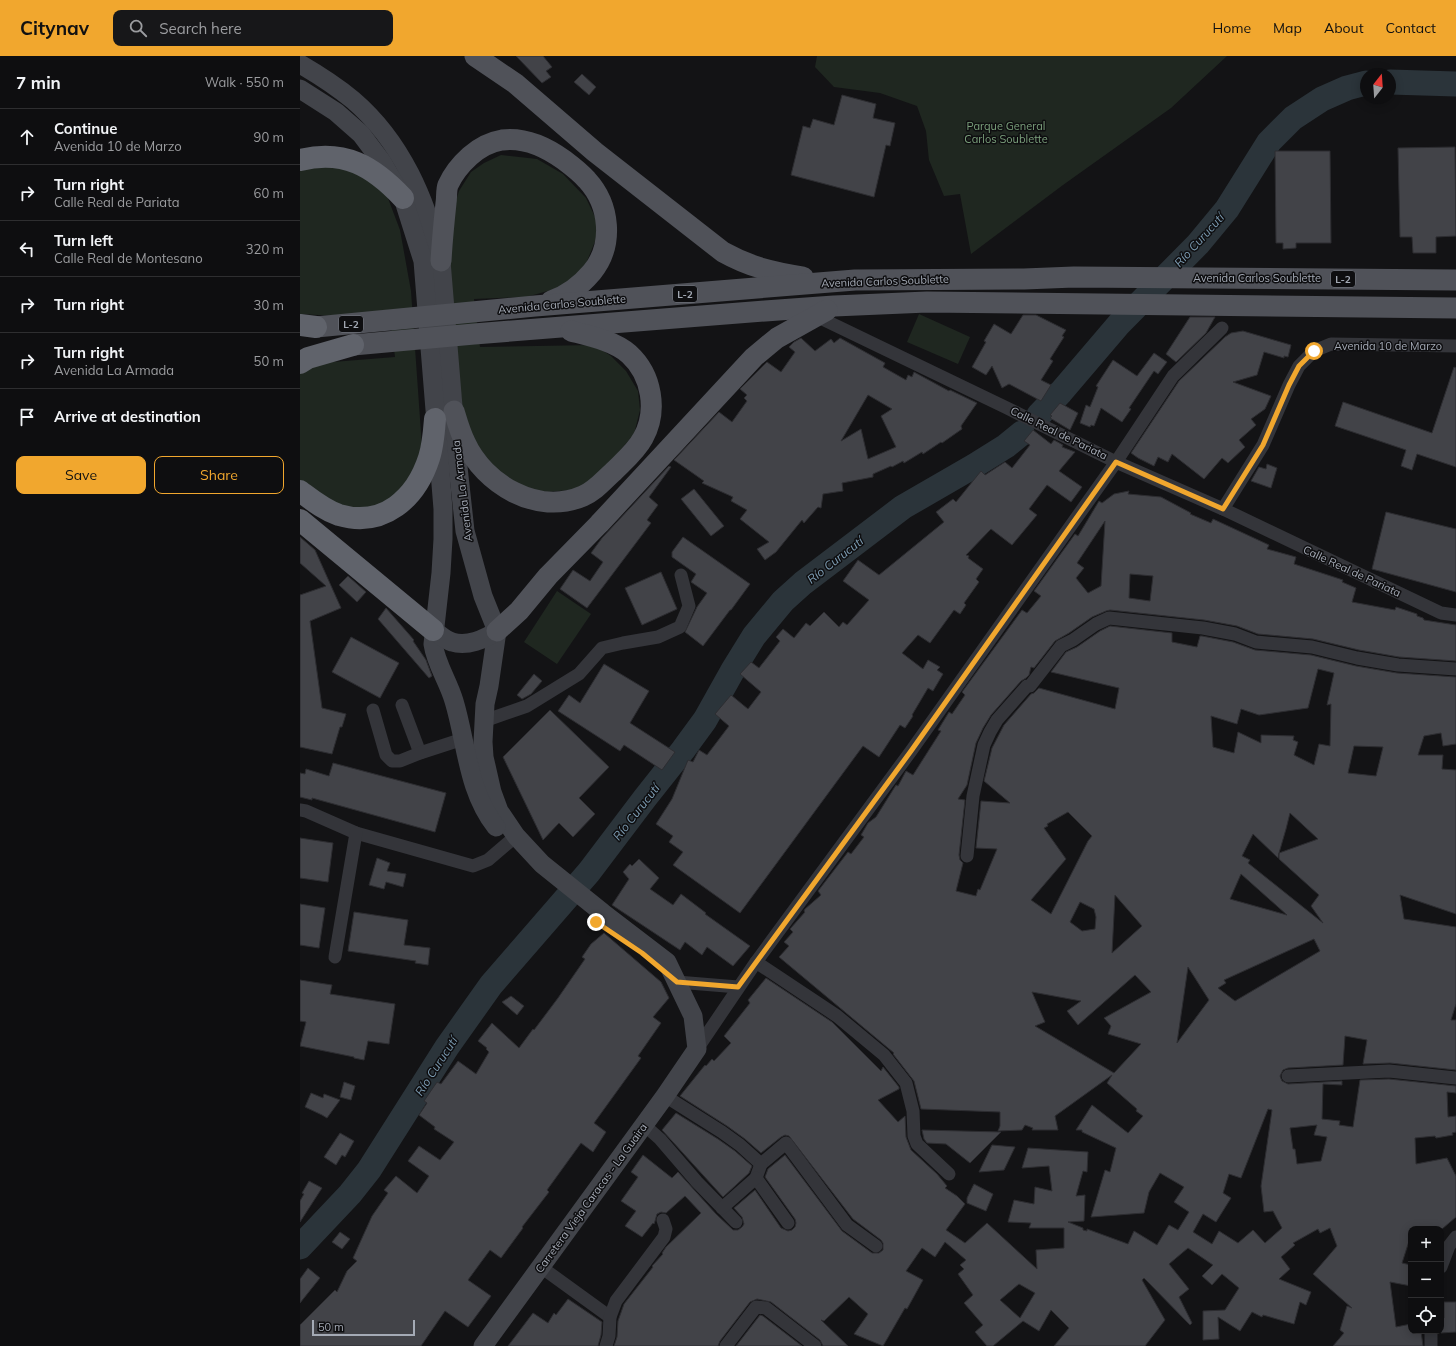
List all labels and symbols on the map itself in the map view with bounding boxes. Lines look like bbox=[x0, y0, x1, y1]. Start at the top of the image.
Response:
north arrow bbox=[1360, 68, 1396, 104]
park label: Parque General Carlos Soublette bbox=[964, 119, 1048, 146]
water label: Río Curucutí bbox=[1171, 208, 1229, 270]
street label: Avenida Carlos Soublette bbox=[1193, 271, 1321, 285]
road number: L-2 bbox=[1331, 271, 1355, 287]
street label: Avenida Carlos Soublette bbox=[821, 272, 949, 290]
road number: L-2 bbox=[673, 286, 697, 302]
street label: Avenida Carlos Soublette bbox=[498, 291, 626, 317]
road number: L-2 bbox=[339, 316, 363, 332]
street label: Avenida 10 de Marzo bbox=[1334, 339, 1442, 353]
route start bbox=[1305, 342, 1323, 360]
street label: Calle Real de Pariata bbox=[1008, 403, 1110, 463]
street label: Avenida La Armada bbox=[449, 440, 475, 542]
water label: Río Curucutí bbox=[804, 532, 868, 587]
street label: Calle Real de Pariata bbox=[1301, 542, 1403, 600]
water label: Río Curucutí bbox=[609, 779, 664, 843]
route end bbox=[587, 913, 605, 931]
water label: Río Curucutí bbox=[411, 1032, 462, 1098]
street label: Carretera Vieja Caracas - La Guaira bbox=[532, 1121, 650, 1275]
scale bar bbox=[312, 1318, 415, 1337]

